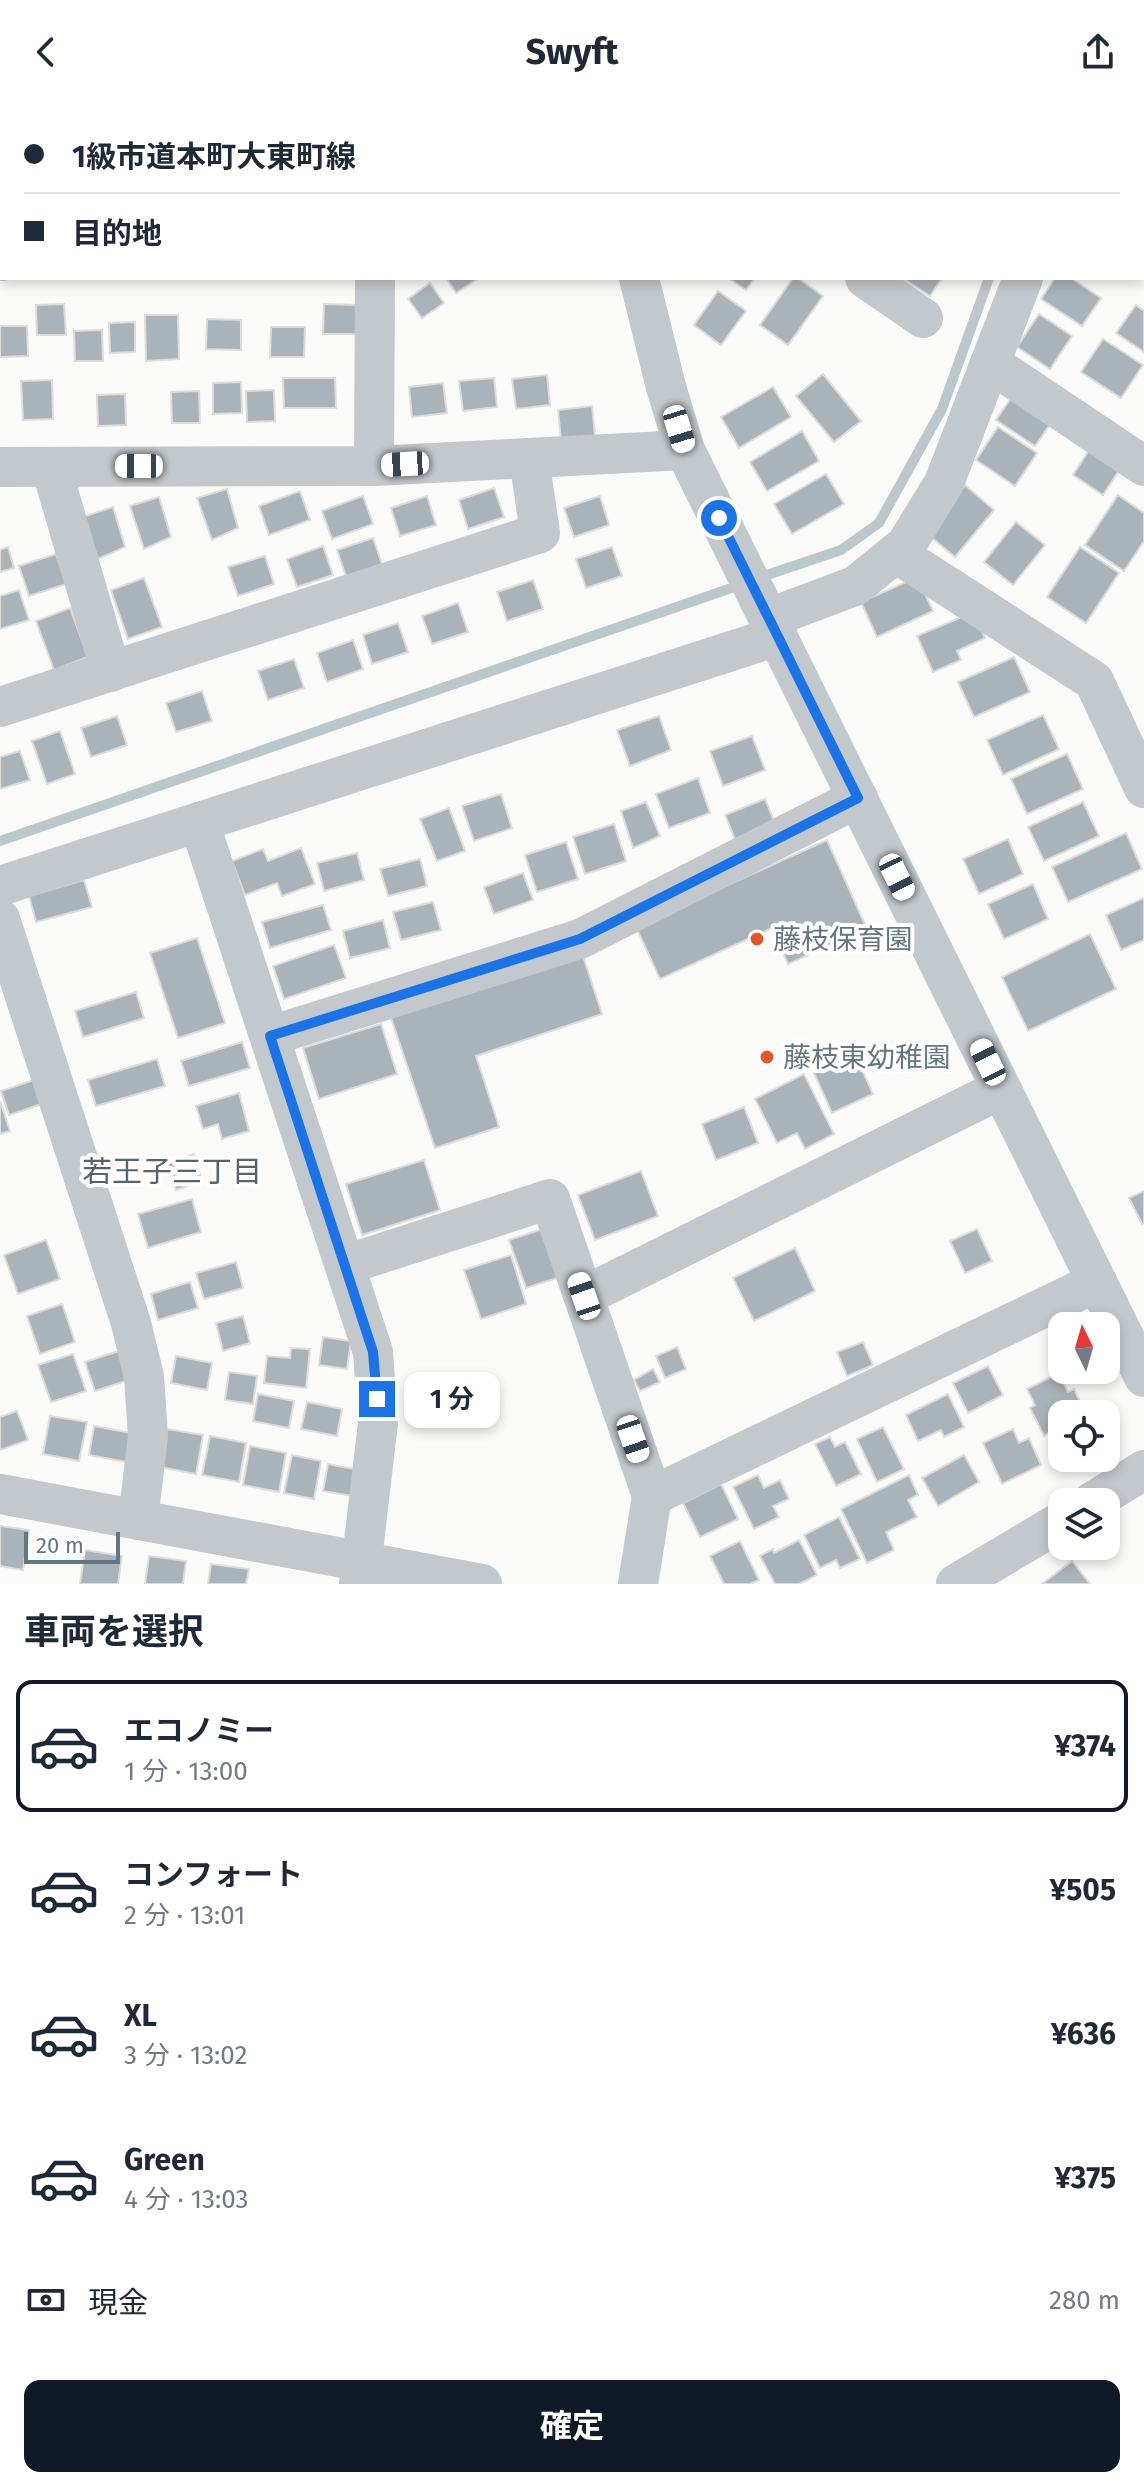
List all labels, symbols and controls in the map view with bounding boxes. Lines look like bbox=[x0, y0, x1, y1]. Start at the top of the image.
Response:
icon: back bbox=[24, 30, 68, 74]
text: Swyft bbox=[526, 30, 618, 74]
icon: share bbox=[1076, 30, 1120, 74]
text: 1級市道本町大東町線 bbox=[72, 139, 356, 175]
text: 目的地 bbox=[72, 216, 162, 252]
car bbox=[661, 403, 697, 455]
car bbox=[380, 451, 430, 477]
car bbox=[115, 454, 163, 478]
route start bbox=[701, 500, 737, 536]
car bbox=[876, 850, 918, 904]
place label: 藤枝保育園 bbox=[773, 923, 913, 956]
marker: 藤枝保育園 bbox=[748, 930, 766, 948]
car bbox=[967, 1035, 1009, 1089]
place label: 藤枝東幼稚園 bbox=[783, 1041, 951, 1074]
marker: 藤枝東幼稚園 bbox=[758, 1048, 776, 1066]
district label: 若王子三丁目 bbox=[82, 1154, 262, 1190]
car bbox=[565, 1269, 603, 1323]
north arrow bbox=[1048, 1312, 1120, 1384]
map controls bbox=[1048, 1312, 1120, 1560]
callout: 1 分 bbox=[405, 1371, 501, 1427]
route end bbox=[359, 1381, 395, 1417]
text: 1 分 bbox=[430, 1384, 474, 1415]
button: locate bbox=[1048, 1400, 1120, 1472]
car bbox=[614, 1412, 652, 1466]
button: layers bbox=[1048, 1488, 1120, 1560]
scale bar bbox=[24, 1528, 120, 1564]
text: 20 m bbox=[36, 1532, 84, 1559]
text: 車両を選択 bbox=[24, 1610, 204, 1654]
icon: car bbox=[28, 1710, 100, 1782]
text: エコノミー bbox=[124, 1713, 274, 1749]
text: ¥374 bbox=[1054, 1728, 1116, 1764]
text: 1 分 · 13:00 bbox=[124, 1756, 248, 1787]
icon: car bbox=[28, 1854, 100, 1926]
text: コンフォート bbox=[124, 1857, 303, 1893]
text: ¥505 bbox=[1050, 1872, 1116, 1908]
text: 2 分 · 13:01 bbox=[124, 1900, 245, 1931]
icon: car bbox=[28, 1998, 100, 2070]
text: XL bbox=[124, 1998, 157, 2034]
text: ¥636 bbox=[1051, 2016, 1116, 2052]
text: 3 分 · 13:02 bbox=[124, 2040, 247, 2071]
icon: car bbox=[28, 2142, 100, 2214]
text: Green bbox=[124, 2142, 205, 2178]
text: ¥375 bbox=[1054, 2160, 1116, 2196]
text: 4 分 · 13:03 bbox=[124, 2184, 248, 2215]
icon: cash bbox=[24, 2278, 68, 2322]
text: 現金 bbox=[88, 2285, 148, 2321]
text: 280 m bbox=[1049, 2285, 1120, 2316]
button: 確定 bbox=[24, 2380, 1120, 2472]

